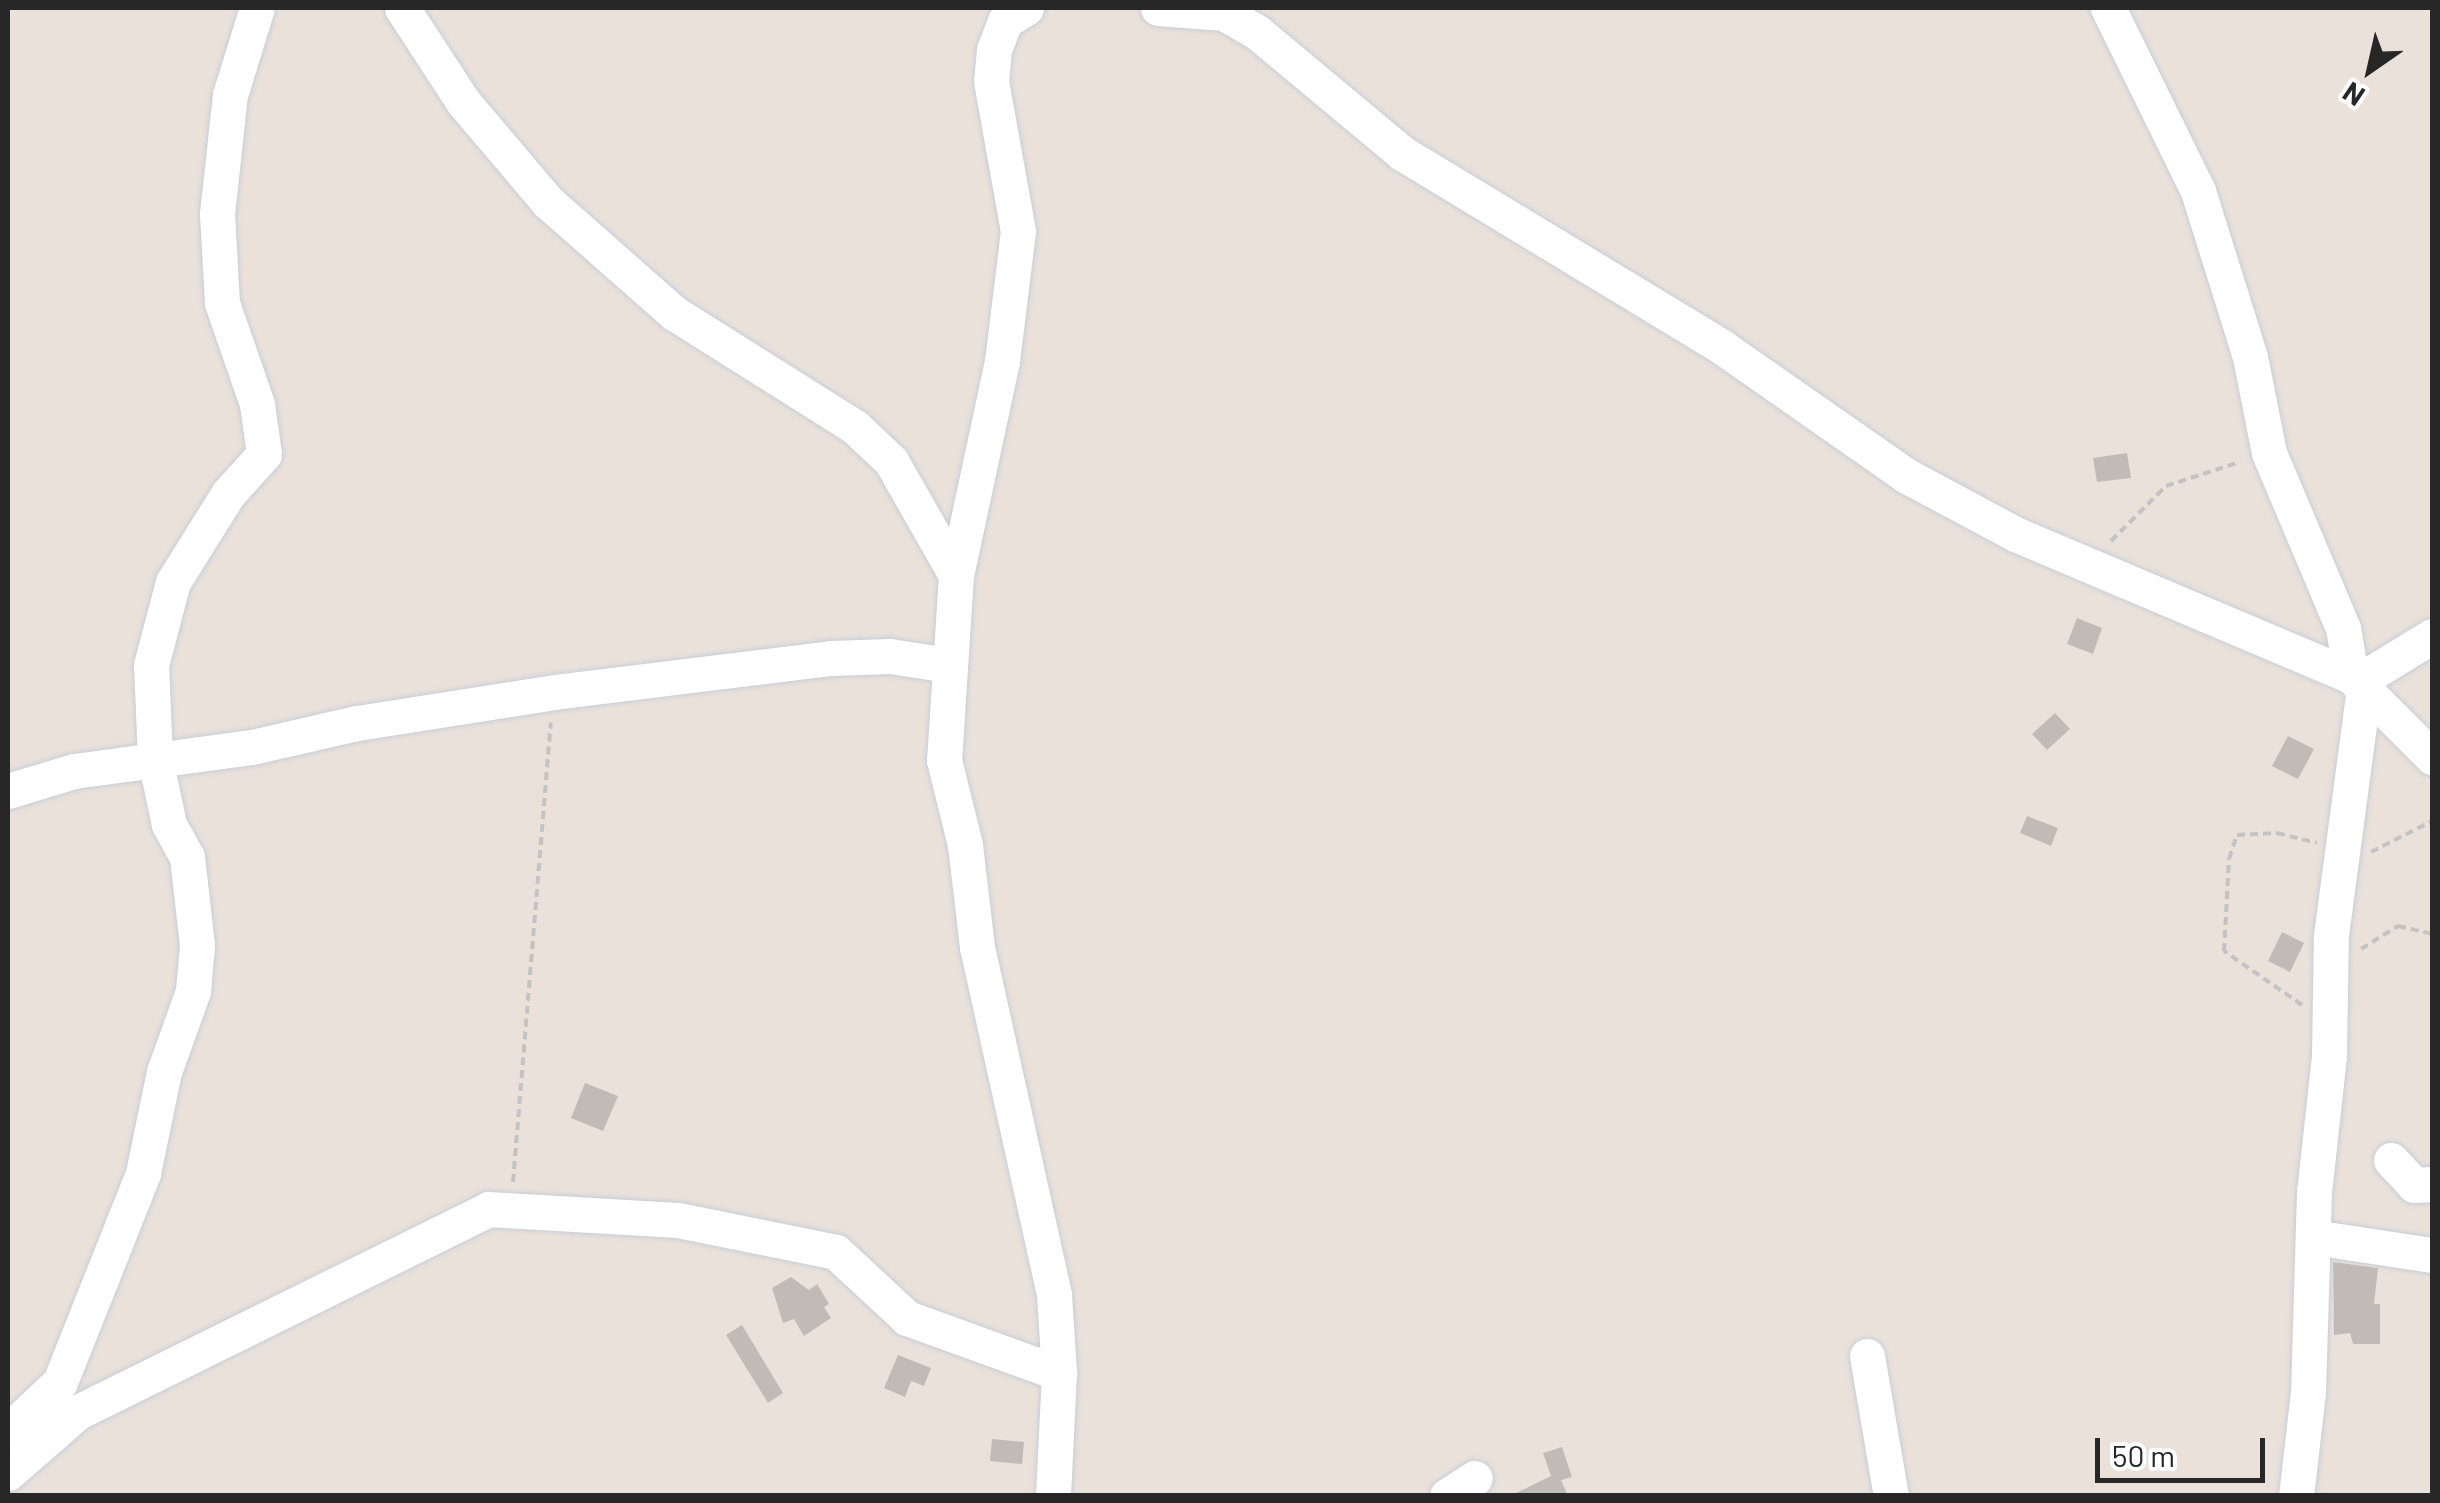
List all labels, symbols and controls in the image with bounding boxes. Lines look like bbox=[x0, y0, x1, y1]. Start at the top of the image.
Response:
north arrow bbox=[2320, 20, 2420, 120]
text: N bbox=[2336, 76, 2370, 114]
scale bar bbox=[2100, 1418, 2270, 1480]
text: 50 m bbox=[2112, 1437, 2175, 1473]

